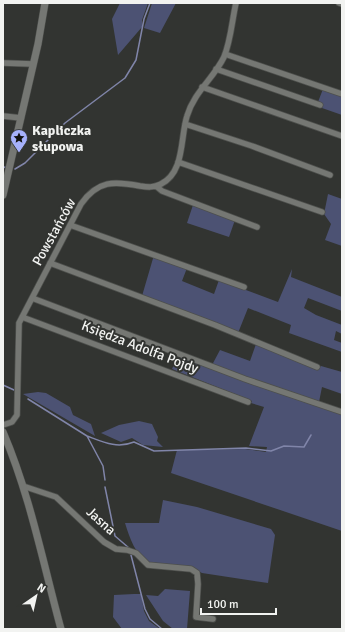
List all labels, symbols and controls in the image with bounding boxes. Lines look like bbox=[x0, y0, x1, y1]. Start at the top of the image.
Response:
place label: Kapliczka słupowa bbox=[32, 122, 91, 155]
place icon: Kapliczka słupowa bbox=[9, 128, 29, 153]
street label: Powstańców bbox=[29, 195, 79, 269]
street label: Księdza Adolfa Pojdy bbox=[79, 317, 201, 377]
street label: Jasna bbox=[83, 503, 119, 539]
north arrow bbox=[16, 576, 56, 616]
text: N bbox=[35, 581, 48, 596]
scale bar bbox=[201, 590, 276, 616]
text: 100 m bbox=[207, 597, 239, 612]

